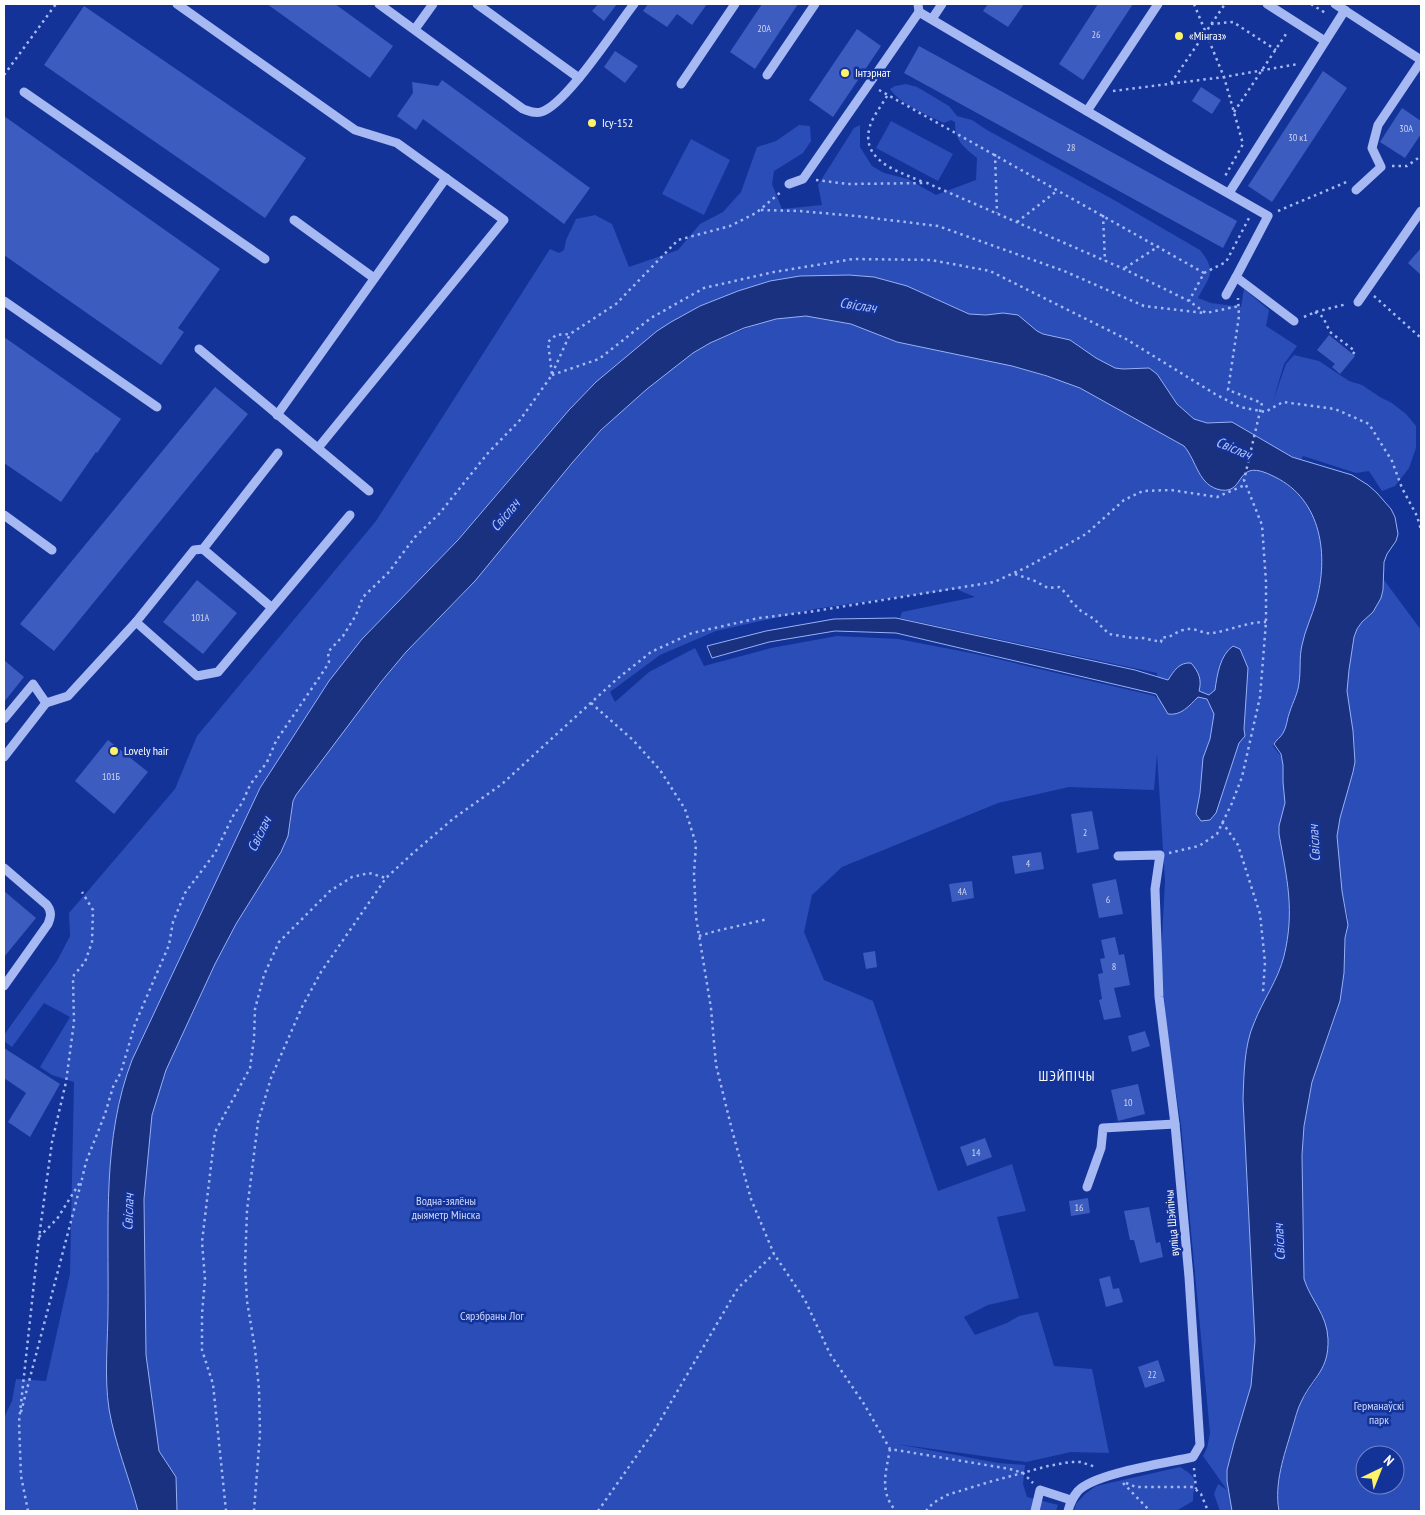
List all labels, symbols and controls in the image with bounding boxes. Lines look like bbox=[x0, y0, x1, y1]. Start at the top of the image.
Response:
house number: 20А bbox=[757, 22, 771, 35]
house number: 26 bbox=[1092, 28, 1101, 41]
place label: «Мінгаз» bbox=[1189, 28, 1227, 43]
marker: «Мінгаз» bbox=[1173, 30, 1185, 42]
place label: Інтэрнат bbox=[855, 65, 891, 80]
marker: Інтэрнат bbox=[839, 67, 851, 79]
place label: Ісу-152 bbox=[602, 115, 633, 130]
marker: Ісу-152 bbox=[586, 117, 598, 129]
house number: 30А bbox=[1399, 122, 1413, 135]
house number: 30 к1 bbox=[1288, 131, 1308, 144]
house number: 28 bbox=[1067, 141, 1076, 154]
water label: Свіслач bbox=[838, 293, 879, 317]
water label: Свіслач bbox=[1214, 433, 1256, 464]
water label: Свіслач bbox=[486, 494, 525, 535]
house number: 101А bbox=[191, 611, 209, 624]
place label: Lovely hair bbox=[124, 743, 169, 758]
marker: Lovely hair bbox=[108, 745, 120, 757]
house number: 101Б bbox=[102, 770, 121, 783]
water label: Свіслач bbox=[243, 812, 276, 855]
water label: Свіслач bbox=[1304, 823, 1324, 862]
house number: 2 bbox=[1083, 826, 1087, 839]
house number: 4 bbox=[1026, 857, 1031, 870]
house number: 4А bbox=[957, 885, 967, 898]
house number: 6 bbox=[1106, 893, 1111, 906]
house number: 8 bbox=[1112, 960, 1116, 973]
district label: ШЭЙПІЧЫ bbox=[1038, 1067, 1096, 1085]
house number: 10 bbox=[1124, 1096, 1133, 1109]
house number: 14 bbox=[972, 1146, 981, 1159]
street label: вуліца Шэйпічы bbox=[1161, 1189, 1182, 1257]
water label: Свіслач bbox=[118, 1192, 138, 1231]
park label: Водна-зялёны дыяметр Мінска bbox=[412, 1193, 480, 1222]
house number: 16 bbox=[1075, 1201, 1084, 1214]
water label: Свіслач bbox=[1269, 1222, 1289, 1261]
park label: Сярэбраны Лог bbox=[460, 1308, 524, 1323]
house number: 22 bbox=[1148, 1368, 1157, 1381]
park label: Германаўскі парк bbox=[1354, 1398, 1404, 1427]
north arrow bbox=[1355, 1445, 1405, 1495]
text: N bbox=[1380, 1451, 1398, 1470]

